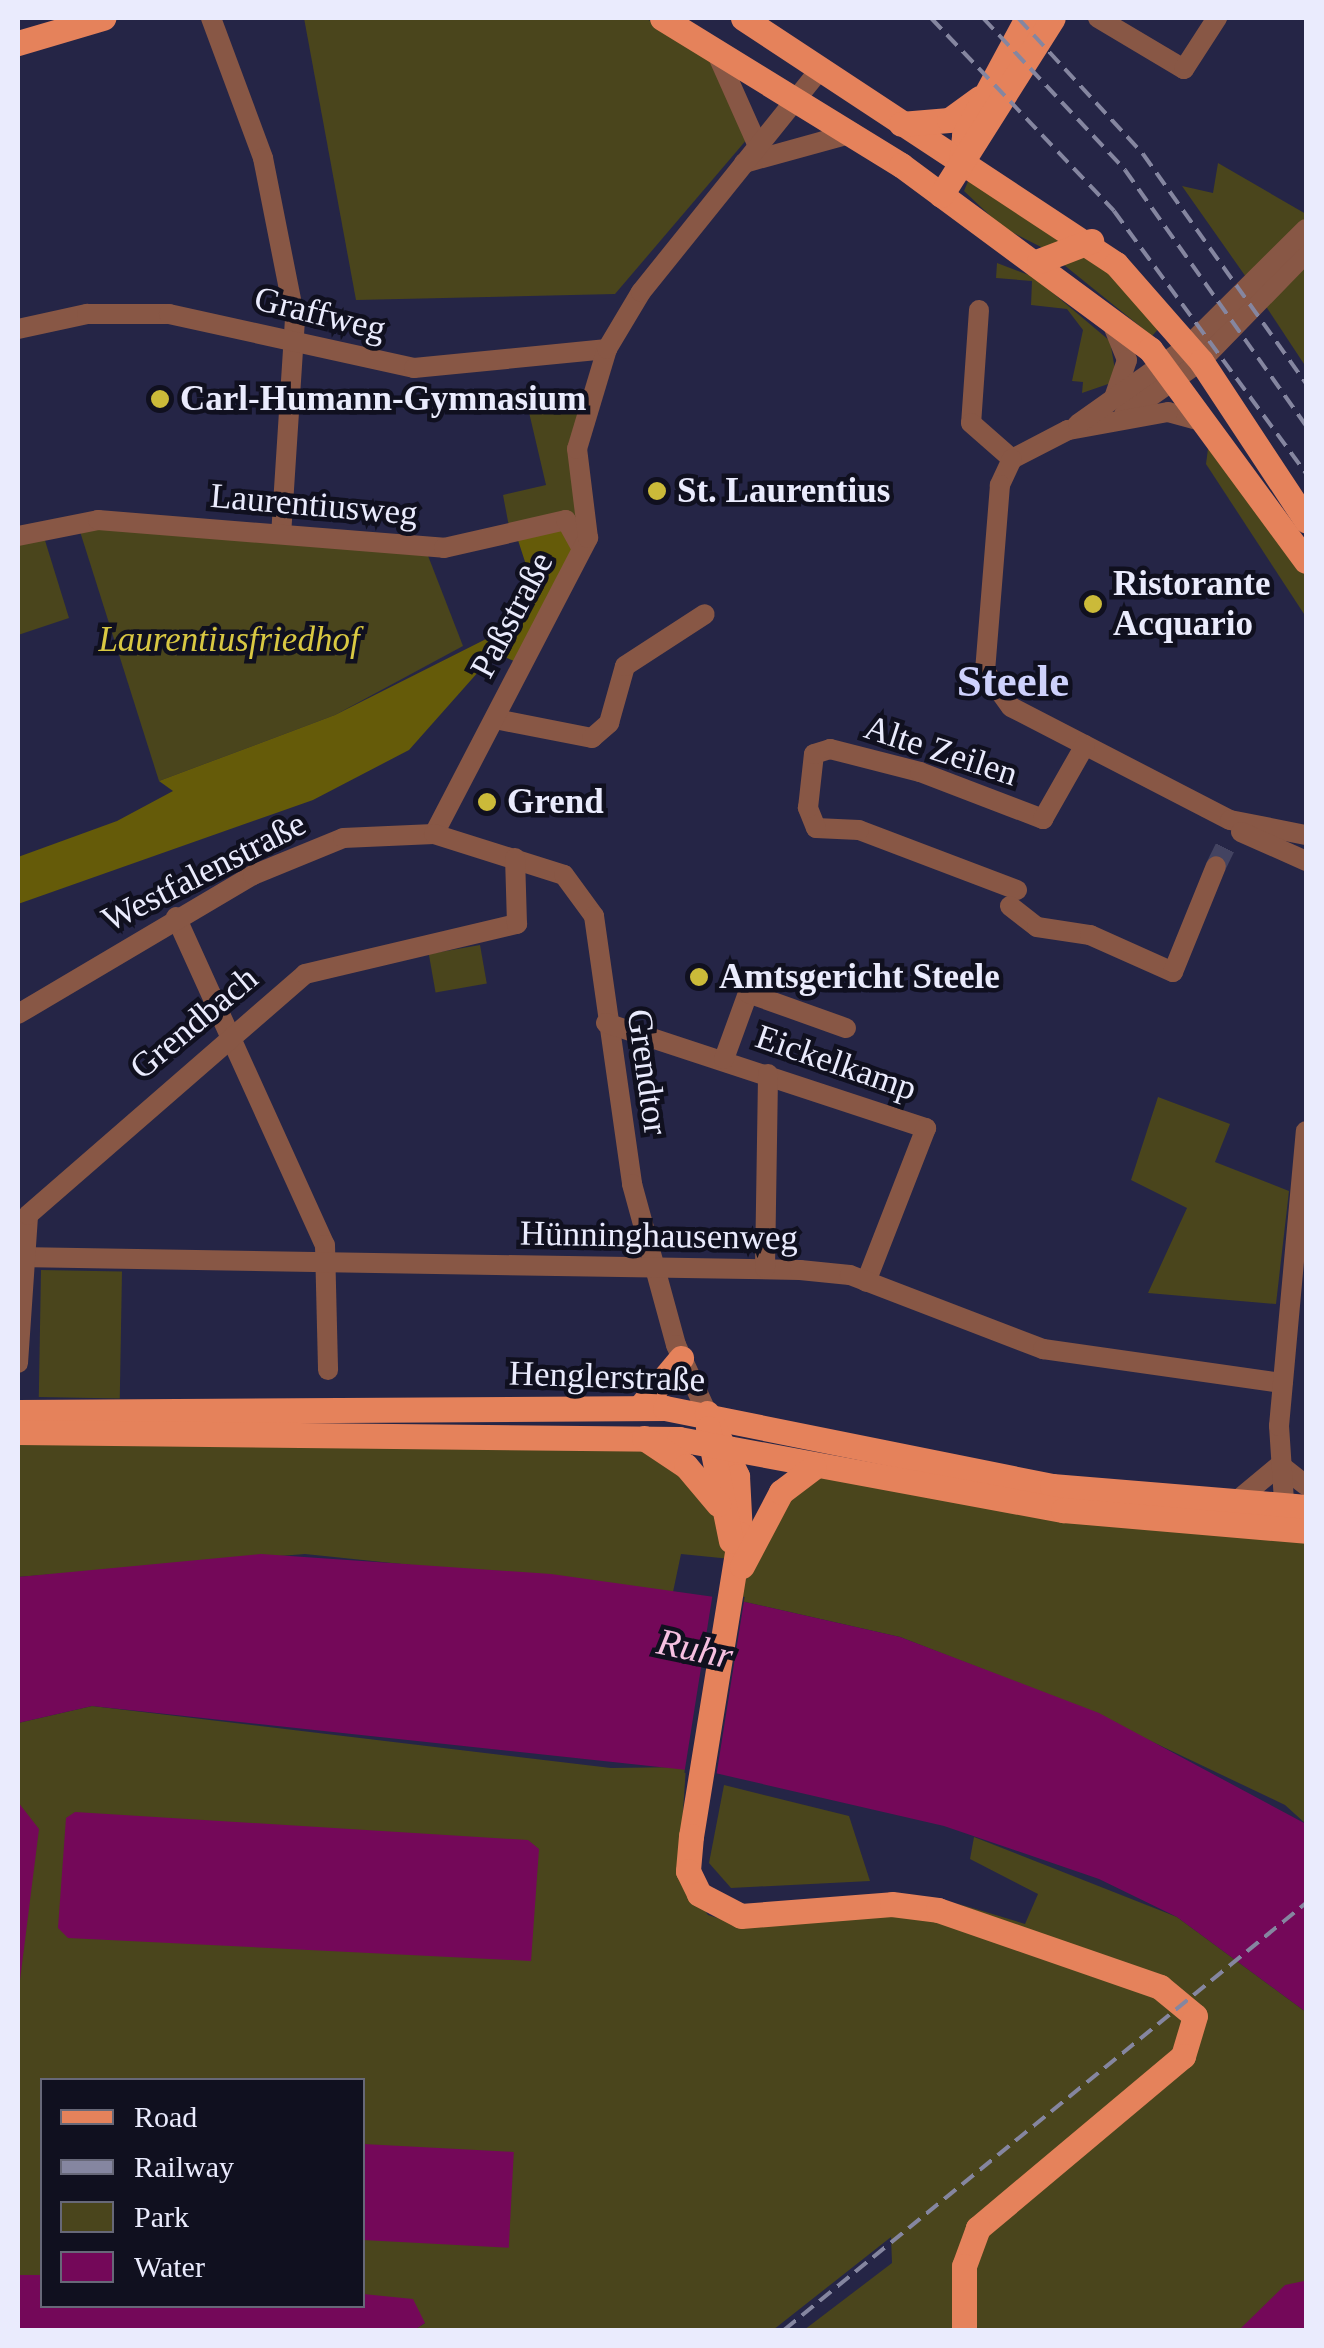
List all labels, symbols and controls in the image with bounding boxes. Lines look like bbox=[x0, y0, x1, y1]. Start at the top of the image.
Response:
street label: Graffweg bbox=[250, 277, 390, 351]
place label: Carl-Humann-Gymnasium bbox=[180, 378, 586, 420]
marker: Carl-Humann-Gymnasium bbox=[149, 388, 171, 410]
place label: St. Laurentius bbox=[677, 470, 890, 512]
street label: Laurentiusweg bbox=[209, 475, 419, 535]
marker: St. Laurentius bbox=[646, 480, 668, 502]
street label: Paßstraße bbox=[462, 545, 562, 685]
place label: Ristorante Acquario bbox=[1113, 563, 1270, 645]
marker: Ristorante Acquario bbox=[1082, 593, 1104, 615]
park label: Laurentiusfriedhof bbox=[98, 619, 360, 661]
district label: Steele bbox=[957, 655, 1069, 709]
street label: Alte Zeilen bbox=[859, 707, 1023, 795]
place label: Grend bbox=[507, 781, 604, 823]
marker: Grend bbox=[476, 791, 498, 813]
street label: Westfalenstraße bbox=[95, 803, 313, 941]
place label: Amtsgericht Steele bbox=[719, 956, 1000, 998]
street label: Grendbach bbox=[122, 958, 266, 1088]
marker: Amtsgericht Steele bbox=[688, 966, 710, 988]
street label: Grendtor bbox=[617, 1007, 677, 1137]
street label: Eickelkamp bbox=[750, 1016, 922, 1110]
street label: Hünninghausenweg bbox=[520, 1213, 798, 1259]
street label: Henglerstraße bbox=[508, 1353, 706, 1401]
water label: Ruhr bbox=[653, 1619, 737, 1679]
legend bbox=[40, 2078, 365, 2308]
text: Road bbox=[134, 2100, 197, 2133]
text: Railway bbox=[134, 2150, 234, 2183]
text: Park bbox=[134, 2200, 189, 2233]
text: Water bbox=[134, 2250, 205, 2283]

